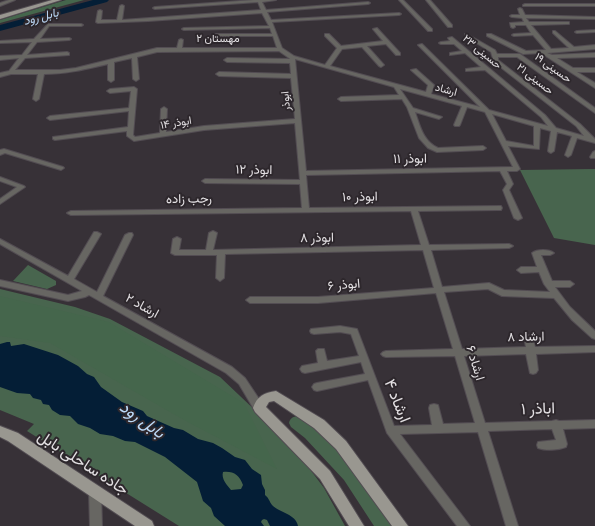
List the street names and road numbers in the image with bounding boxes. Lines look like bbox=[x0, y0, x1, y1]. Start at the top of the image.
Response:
street label: مهستان ۲ bbox=[196, 32, 240, 46]
street label: حسینی ۲۳ bbox=[460, 32, 504, 72]
street label: حسینی ۱۹ bbox=[532, 50, 574, 86]
street label: حسینی ۲۱ bbox=[514, 61, 556, 97]
street label: ارشاد bbox=[434, 81, 458, 99]
street label: ابوذر bbox=[279, 91, 293, 111]
street label: ابوذر ۱۴ bbox=[159, 114, 193, 132]
street label: ابوذر ۱۱ bbox=[393, 151, 427, 167]
street label: ابوذر ۱۲ bbox=[235, 162, 273, 178]
street label: ابوذر ۱۰ bbox=[342, 189, 378, 205]
street label: رجب زاده bbox=[166, 191, 212, 207]
street label: ابوذر ۸ bbox=[300, 230, 334, 246]
street label: ابوذر ۶ bbox=[327, 276, 361, 294]
street label: ارشاد ۲ bbox=[122, 290, 162, 322]
street label: ارشاد ۸ bbox=[507, 329, 545, 345]
street label: ارشاد ۶ bbox=[462, 344, 488, 382]
street label: ارشاد ۴ bbox=[380, 376, 414, 426]
street label: اباذر ۱ bbox=[521, 399, 555, 419]
street label: جاده ساحلی بابل bbox=[34, 426, 132, 500]

